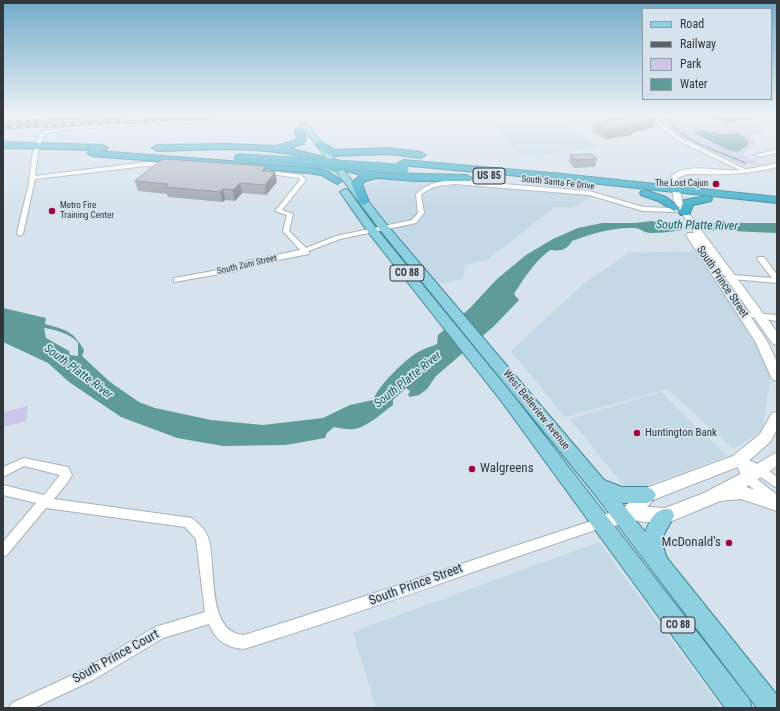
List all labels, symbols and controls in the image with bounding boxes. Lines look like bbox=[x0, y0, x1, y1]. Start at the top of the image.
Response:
legend bbox=[642, 8, 772, 100]
text: Road bbox=[680, 17, 704, 31]
text: Railway bbox=[680, 37, 716, 51]
text: Park bbox=[680, 57, 701, 71]
text: Water bbox=[680, 77, 708, 91]
road number: US 85 bbox=[473, 168, 505, 184]
street label: South Santa Fe Drive bbox=[521, 174, 595, 192]
place label: The Lost Cajun bbox=[655, 179, 708, 189]
marker: The Lost Cajun bbox=[711, 179, 721, 189]
place label: Metro Fire Training Center bbox=[60, 201, 114, 222]
marker: Metro Fire Training Center bbox=[47, 206, 57, 216]
water label: South Platte River bbox=[656, 218, 738, 234]
street label: South Prince Street bbox=[693, 244, 751, 320]
street label: South Zuni Street bbox=[216, 253, 278, 277]
road number: CO 88 bbox=[390, 265, 424, 281]
water label: South Platte River bbox=[41, 342, 115, 402]
water label: South Platte River bbox=[372, 349, 444, 411]
street label: West Belleview Avenue bbox=[500, 367, 572, 453]
place label: Huntington Bank bbox=[645, 426, 717, 440]
marker: Huntington Bank bbox=[632, 428, 642, 438]
place label: Walgreens bbox=[480, 461, 534, 477]
marker: Walgreens bbox=[467, 464, 477, 474]
place label: McDonald's bbox=[662, 535, 721, 551]
marker: McDonald's bbox=[724, 538, 734, 548]
street label: South Prince Street bbox=[367, 561, 465, 609]
road number: CO 88 bbox=[661, 617, 695, 633]
street label: South Prince Court bbox=[70, 627, 162, 687]

